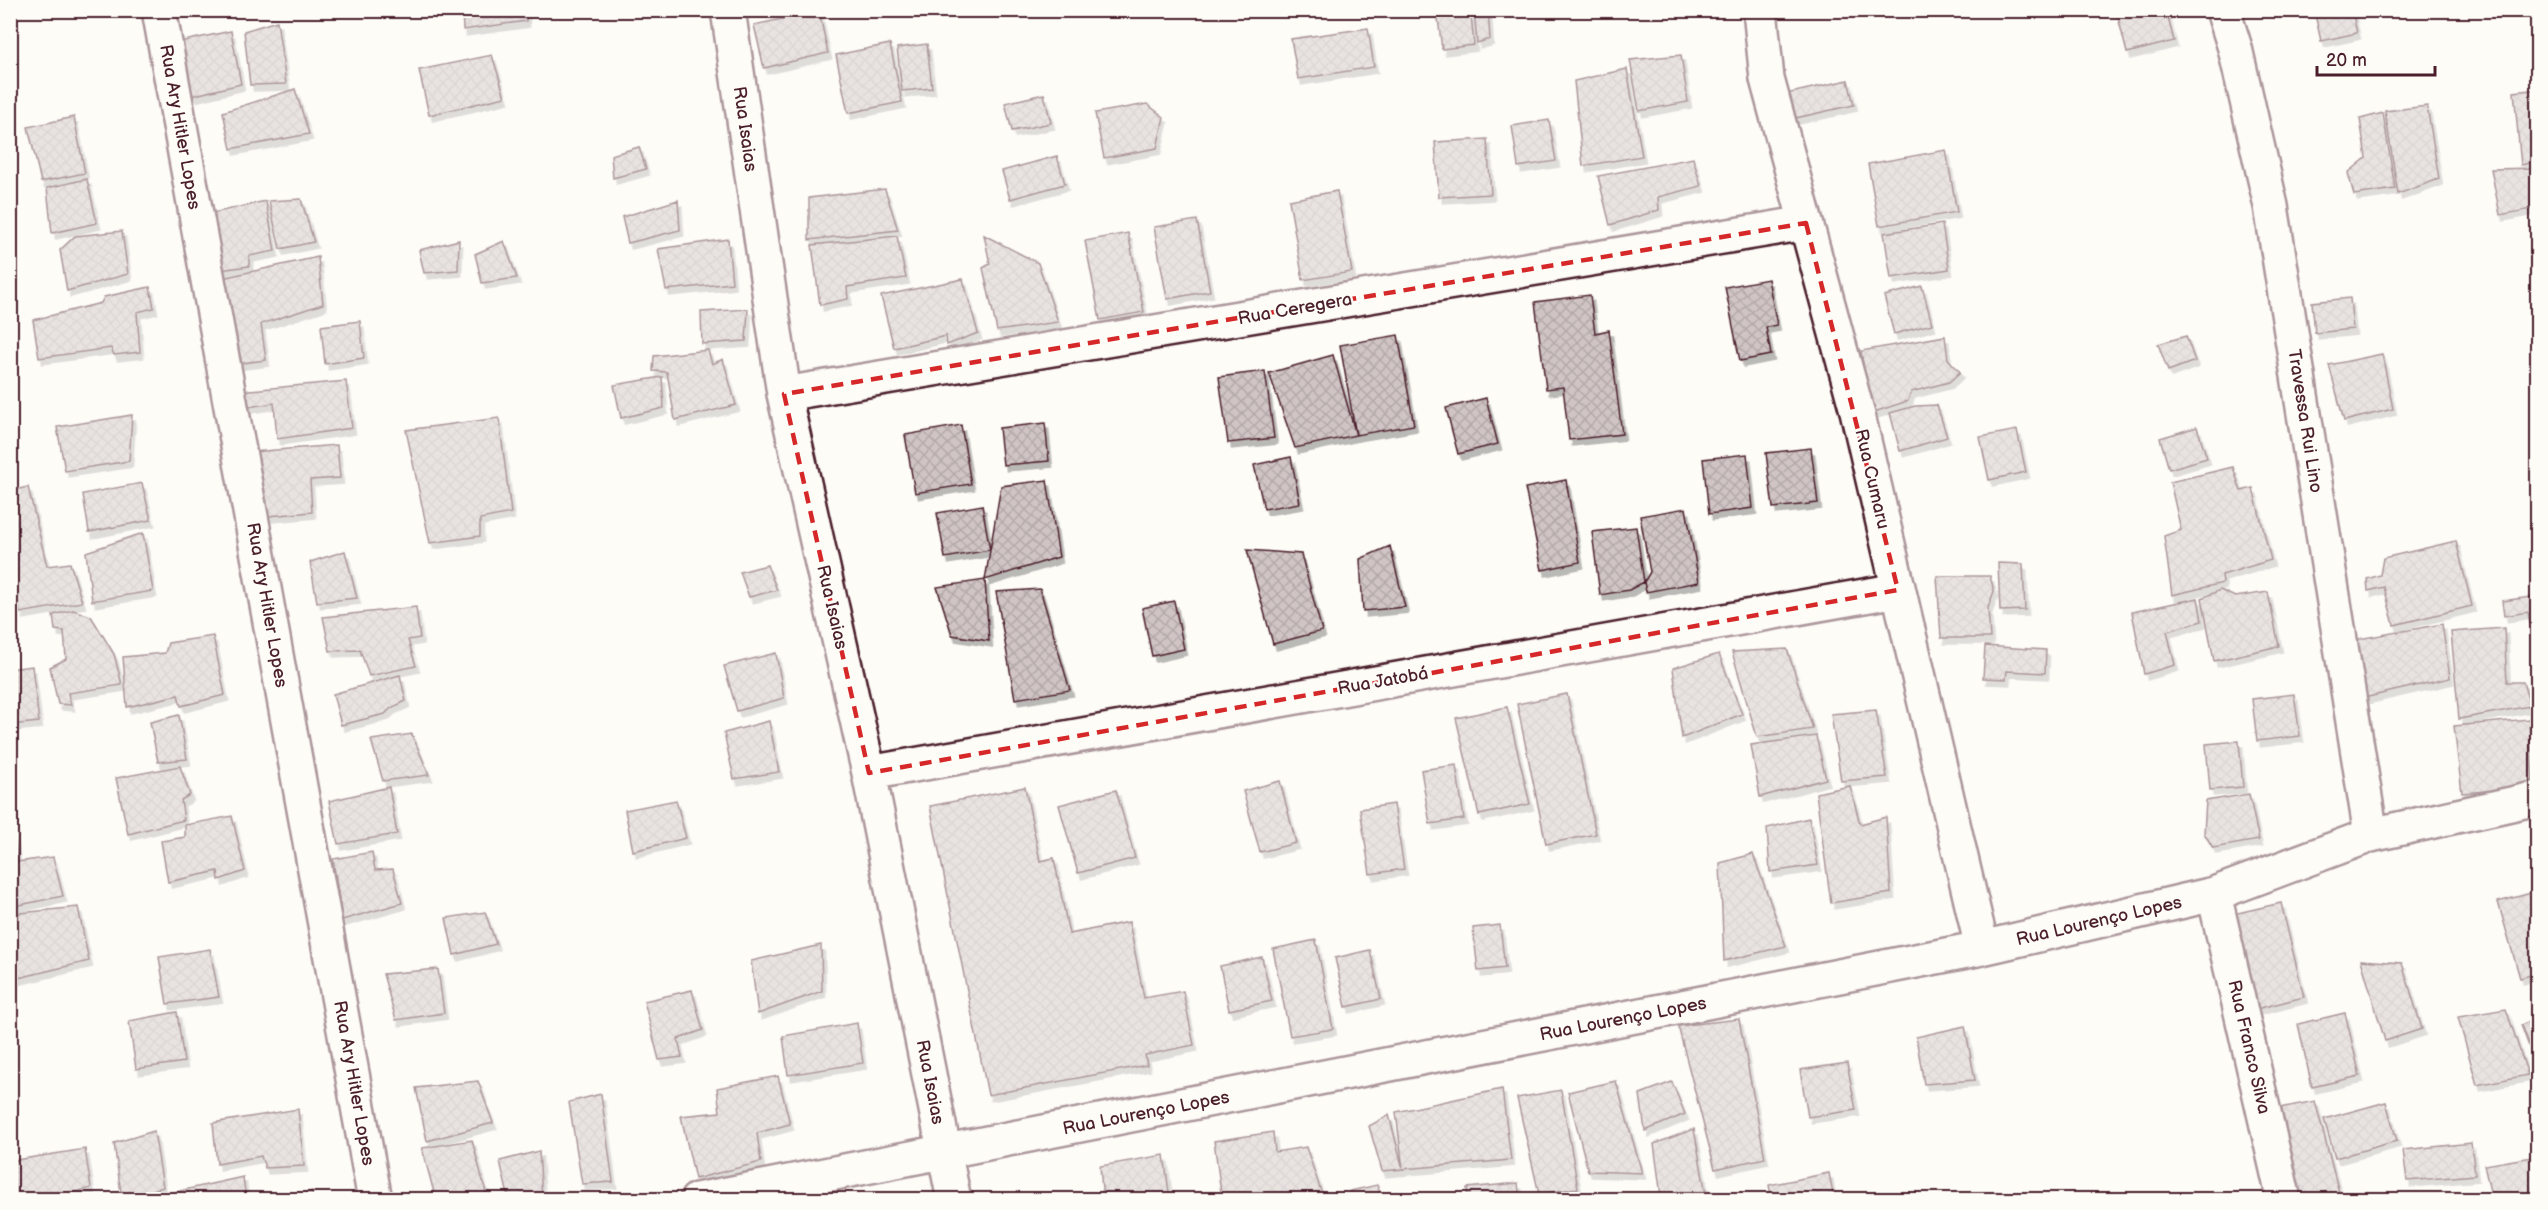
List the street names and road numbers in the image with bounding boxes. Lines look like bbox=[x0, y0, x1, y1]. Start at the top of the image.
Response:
street label: Rua Ary Hitler Lopes bbox=[155, 43, 205, 211]
street label: Rua Isaias bbox=[729, 85, 761, 173]
street label: Rua Ceregera bbox=[1236, 289, 1354, 329]
street label: Travessa Rui Lino bbox=[2283, 348, 2327, 494]
street label: Rua Cumaru bbox=[1850, 427, 1894, 531]
street label: Rua Ary Hitler Lopes bbox=[242, 521, 292, 689]
street label: Rua Isaias bbox=[812, 563, 852, 651]
street label: Rua Jatobá bbox=[1336, 663, 1430, 699]
street label: Rua Lourenço Lopes bbox=[2014, 892, 2184, 950]
street label: Rua Franco Silva bbox=[2223, 978, 2275, 1116]
street label: Rua Lourenço Lopes bbox=[1538, 993, 1708, 1045]
street label: Rua Ary Hitler Lopes bbox=[329, 999, 379, 1167]
street label: Rua Isaias bbox=[912, 1038, 949, 1126]
street label: Rua Lourenço Lopes bbox=[1061, 1087, 1231, 1139]

